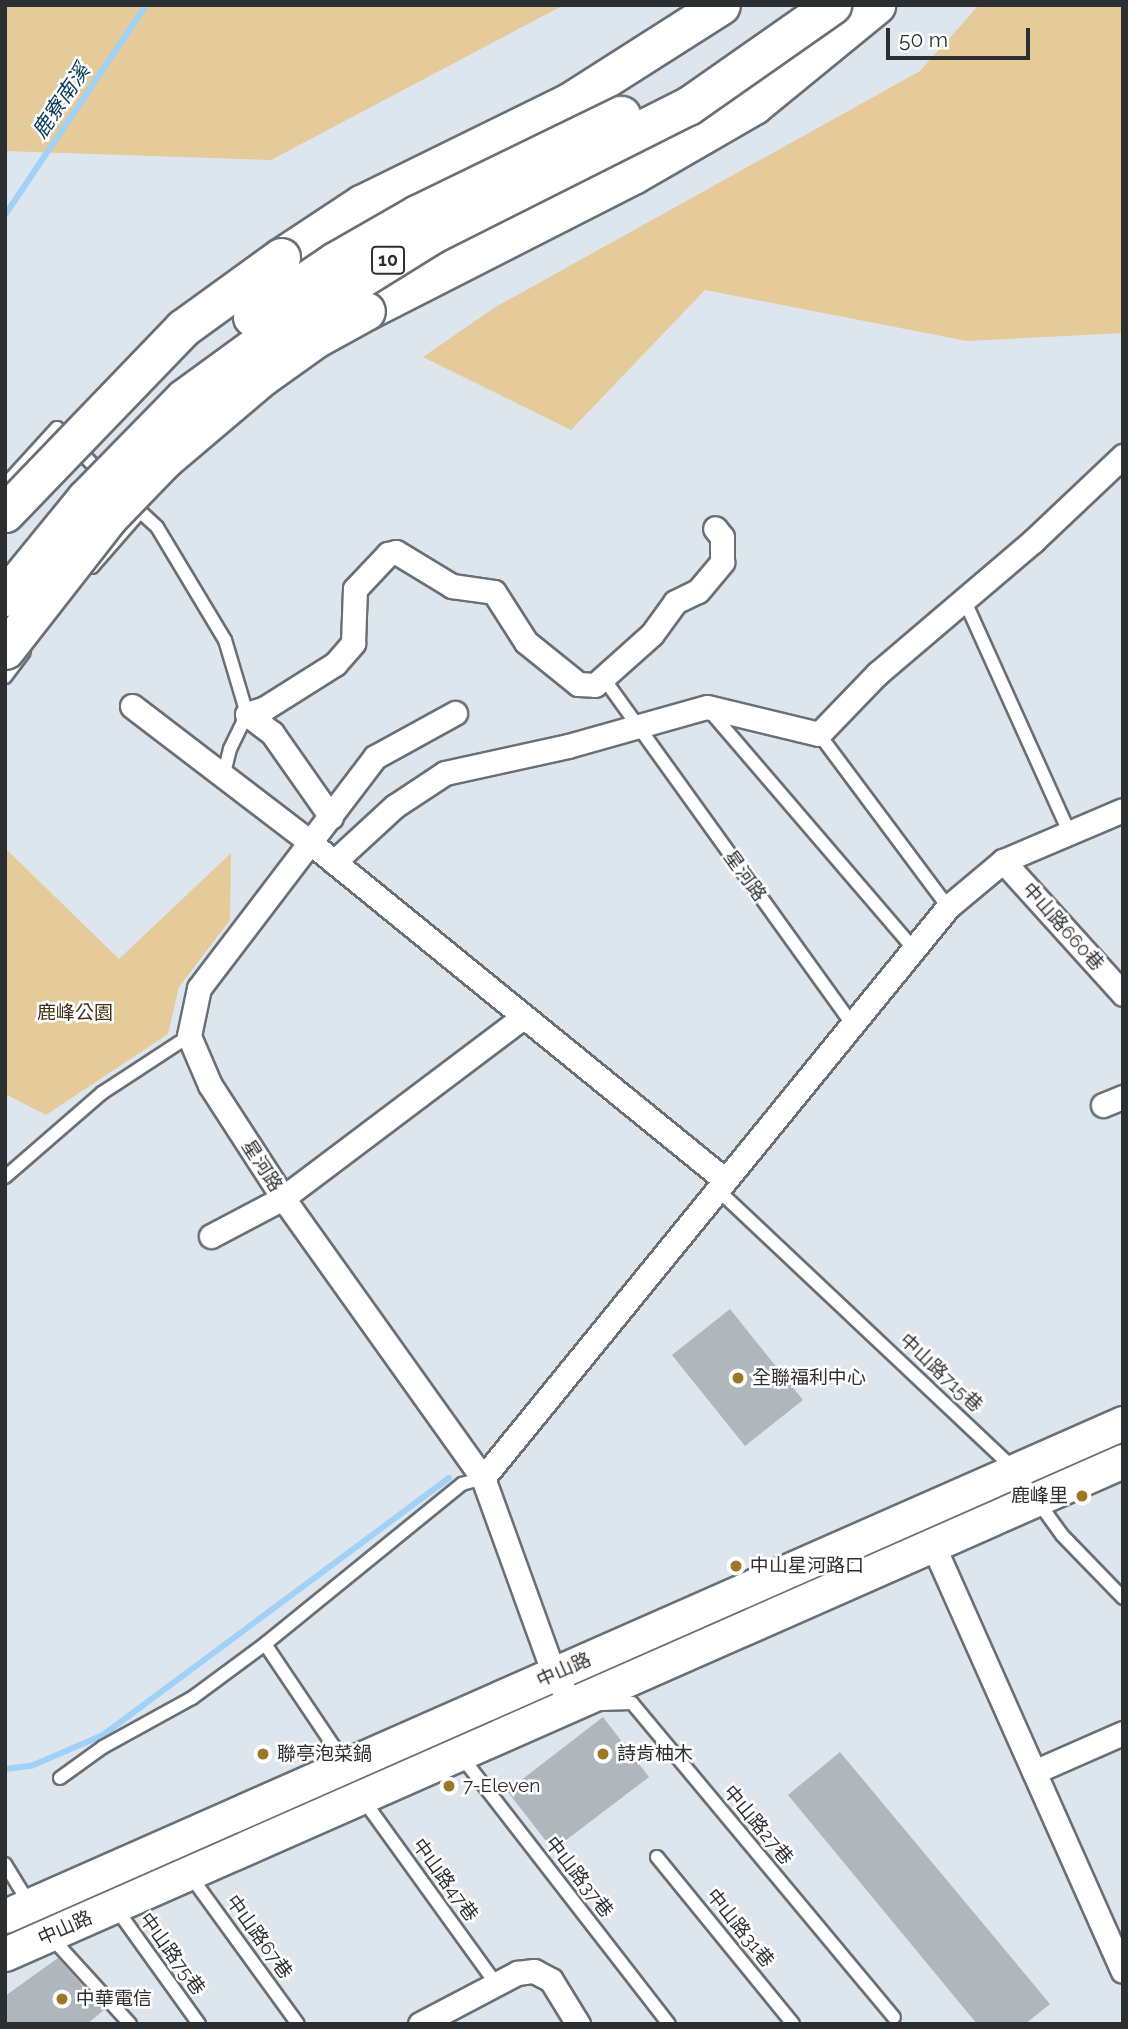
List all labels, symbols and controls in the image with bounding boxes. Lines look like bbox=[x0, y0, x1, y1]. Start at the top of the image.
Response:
scale bar bbox=[890, 14, 1034, 58]
text: 50 m bbox=[899, 27, 948, 52]
water label: 鹿寮南溪 bbox=[27, 59, 95, 143]
road number: 10 bbox=[370, 246, 406, 274]
street label: 星河路 bbox=[719, 846, 771, 906]
street label: 中山路660巷 bbox=[1018, 878, 1108, 976]
park label: 鹿峰公園 bbox=[37, 1002, 113, 1024]
street label: 星河路 bbox=[237, 1136, 287, 1196]
street label: 中山路715巷 bbox=[895, 1329, 987, 1417]
place label: 全聯福利中心 bbox=[752, 1367, 866, 1389]
marker: 全聯福利中心 bbox=[730, 1370, 746, 1386]
place label: 鹿峰里 bbox=[1011, 1485, 1068, 1507]
marker: 鹿峰里 bbox=[1074, 1488, 1090, 1504]
place label: 中山星河路口 bbox=[750, 1555, 864, 1577]
marker: 中山星河路口 bbox=[728, 1558, 744, 1574]
street label: 中山路 bbox=[533, 1648, 595, 1692]
place label: 聯亭泡菜鍋 bbox=[277, 1743, 372, 1765]
place label: 詩肯柚木 bbox=[617, 1743, 693, 1765]
marker: 聯亭泡菜鍋 bbox=[255, 1746, 271, 1762]
marker: 詩肯柚木 bbox=[595, 1746, 611, 1762]
place label: 7-Eleven bbox=[463, 1775, 540, 1797]
marker: 7-Eleven bbox=[441, 1778, 457, 1794]
street label: 中山路27巷 bbox=[718, 1781, 798, 1869]
street label: 中山路37巷 bbox=[540, 1832, 618, 1922]
street label: 中山路47巷 bbox=[407, 1834, 483, 1926]
street label: 中山路31巷 bbox=[701, 1884, 779, 1972]
street label: 中山路67巷 bbox=[221, 1891, 297, 1983]
street label: 中山路 bbox=[34, 1906, 96, 1950]
street label: 中山路75巷 bbox=[134, 1908, 210, 2000]
place label: 中華電信 bbox=[76, 1988, 152, 2010]
marker: 中華電信 bbox=[54, 1991, 70, 2007]

